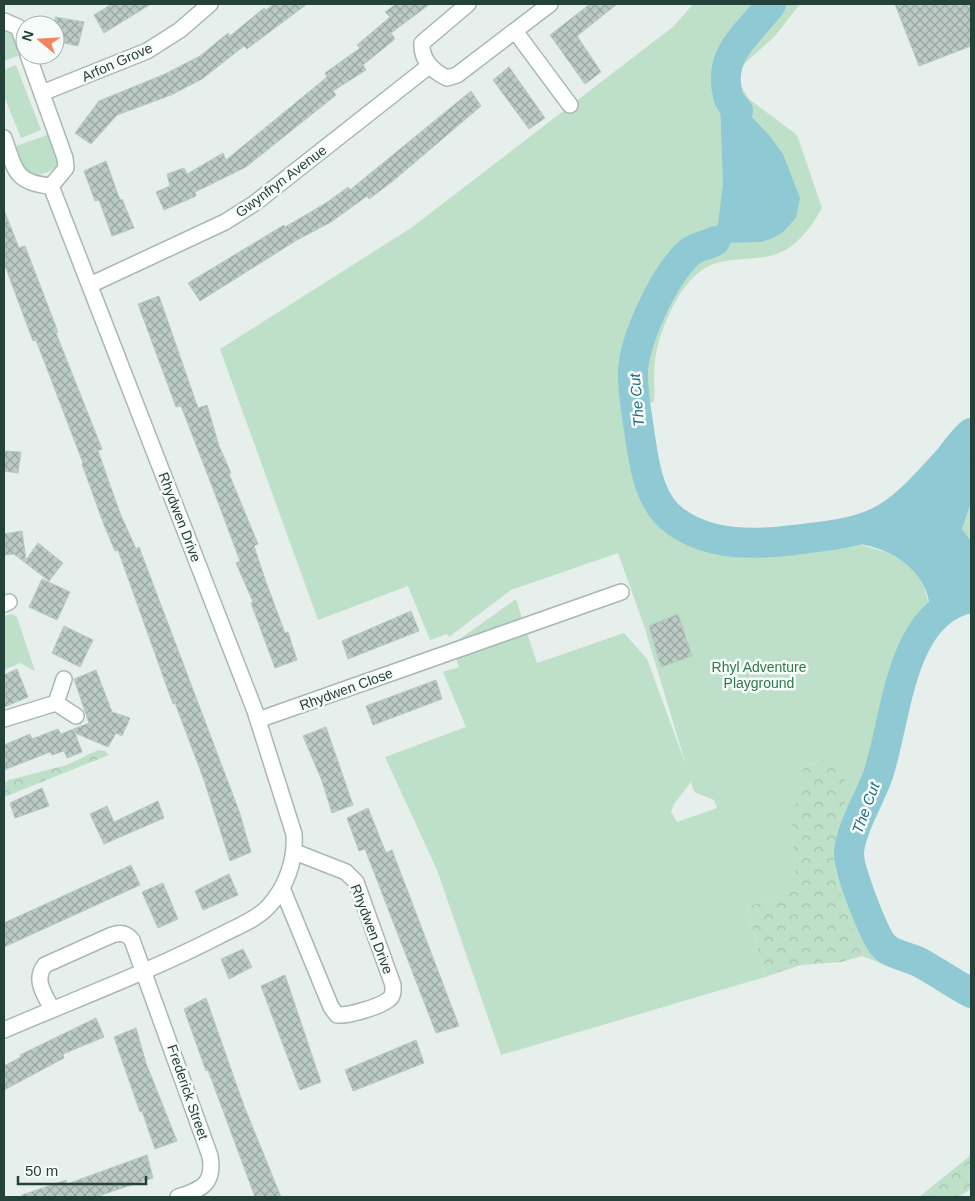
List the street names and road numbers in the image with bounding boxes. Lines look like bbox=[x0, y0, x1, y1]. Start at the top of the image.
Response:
street label: Arfon Grove bbox=[79, 39, 155, 85]
street label: Gwynfryn Avenue bbox=[232, 142, 330, 220]
street label: Rhydwen Drive bbox=[156, 470, 205, 564]
street label: Rhydwen Close bbox=[297, 665, 395, 713]
street label: Rhydwen Drive bbox=[348, 882, 397, 976]
street label: Frederick Street bbox=[164, 1042, 212, 1142]

